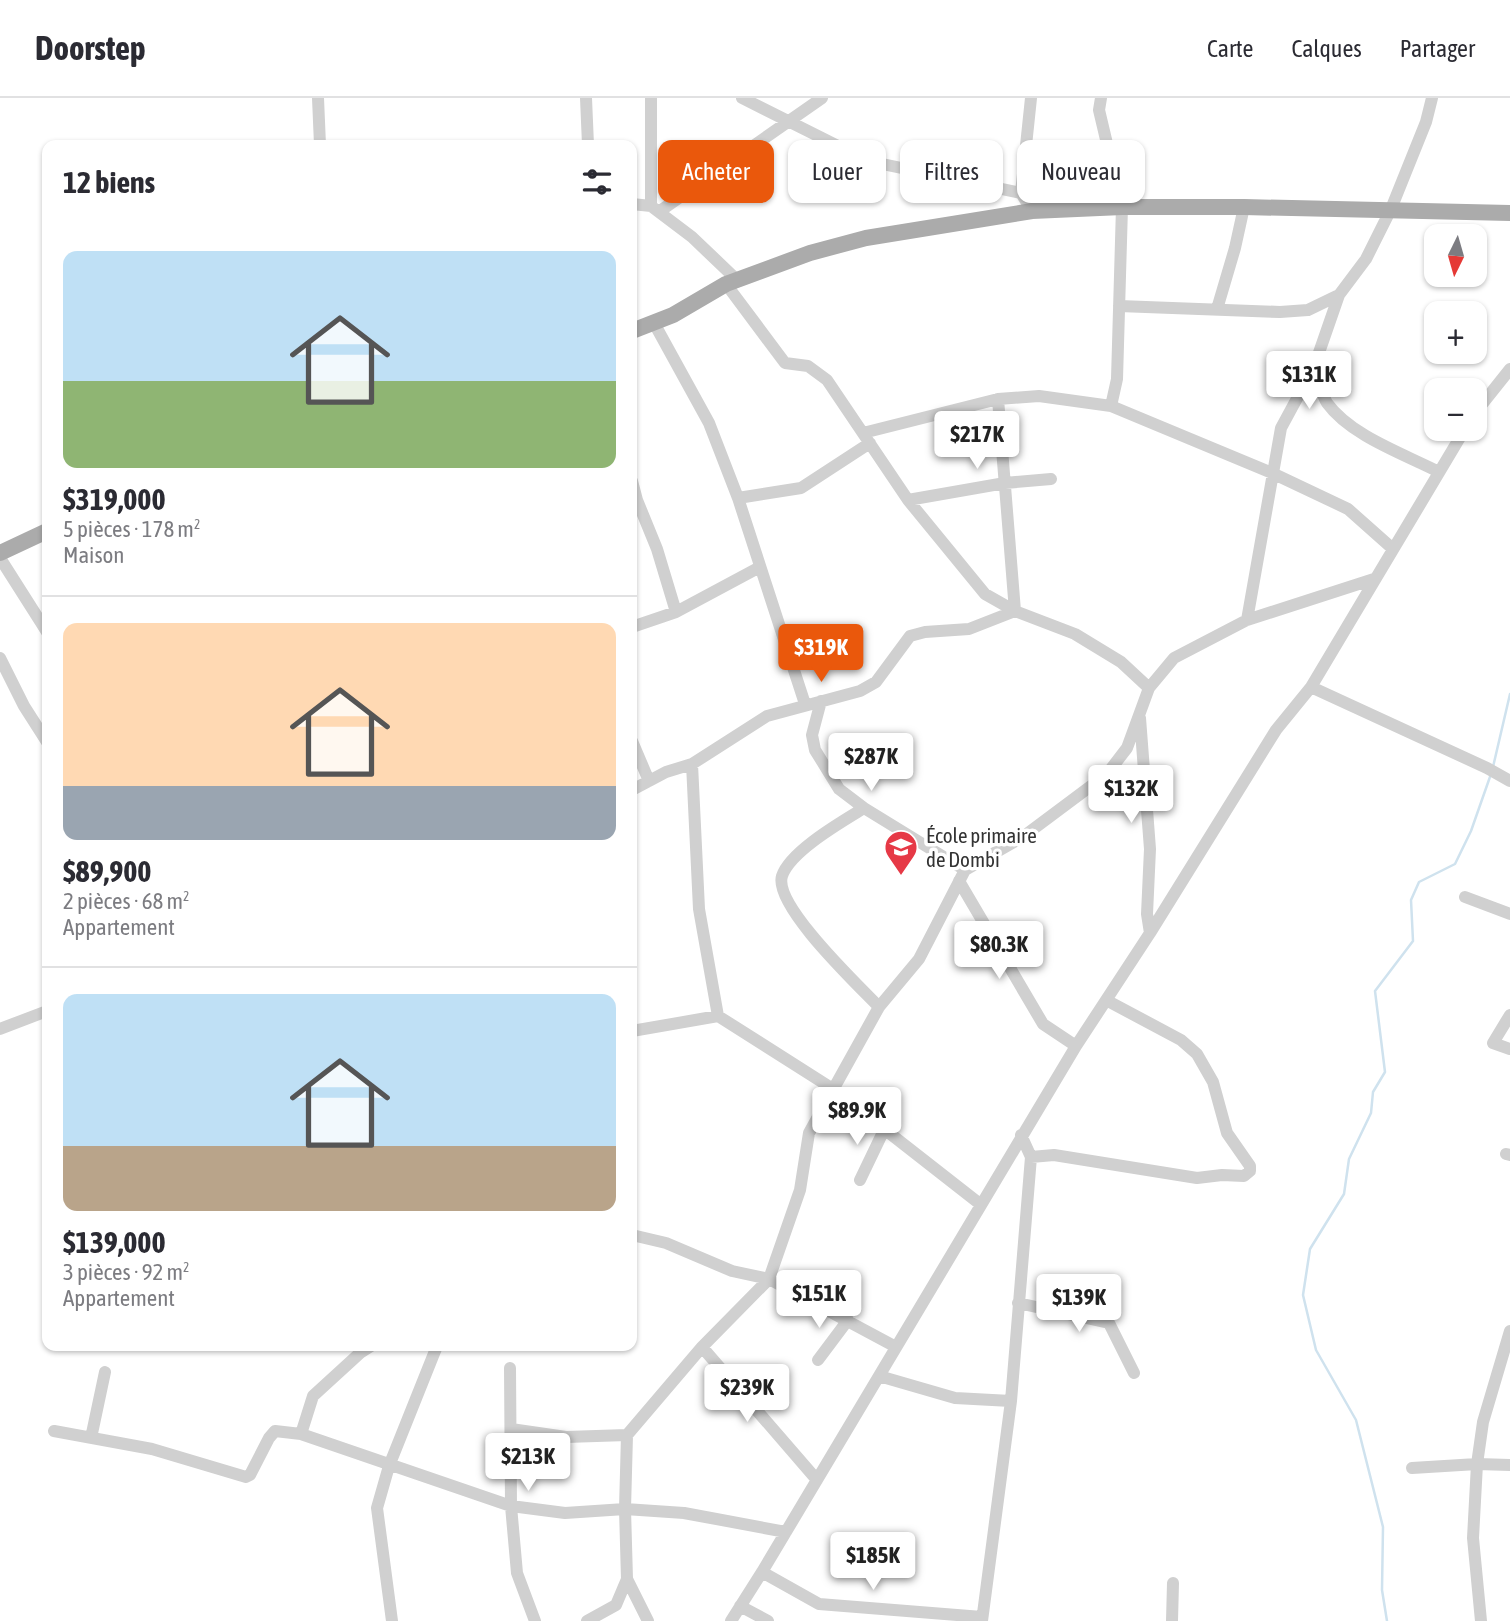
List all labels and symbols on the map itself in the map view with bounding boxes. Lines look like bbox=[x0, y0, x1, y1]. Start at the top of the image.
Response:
north arrow bbox=[1424, 224, 1488, 287]
pin: $131K bbox=[1260, 352, 1358, 411]
pin: $217K bbox=[928, 412, 1026, 471]
pin: $319K bbox=[772, 624, 870, 684]
pin: $287K bbox=[822, 734, 920, 793]
pin: $132K bbox=[1082, 766, 1180, 825]
place label: École primaire de Dombi bbox=[926, 823, 1037, 871]
school or university icon: École primaire de Dombi bbox=[882, 828, 920, 877]
pin: $80.3K bbox=[942, 922, 1056, 981]
pin: $89.9K bbox=[800, 1088, 914, 1147]
pin: $151K bbox=[770, 1270, 868, 1330]
pin: $139K bbox=[1030, 1274, 1128, 1334]
pin: $239K bbox=[698, 1364, 796, 1424]
pin: $213K bbox=[479, 1434, 577, 1493]
pin: $185K bbox=[824, 1532, 922, 1592]

